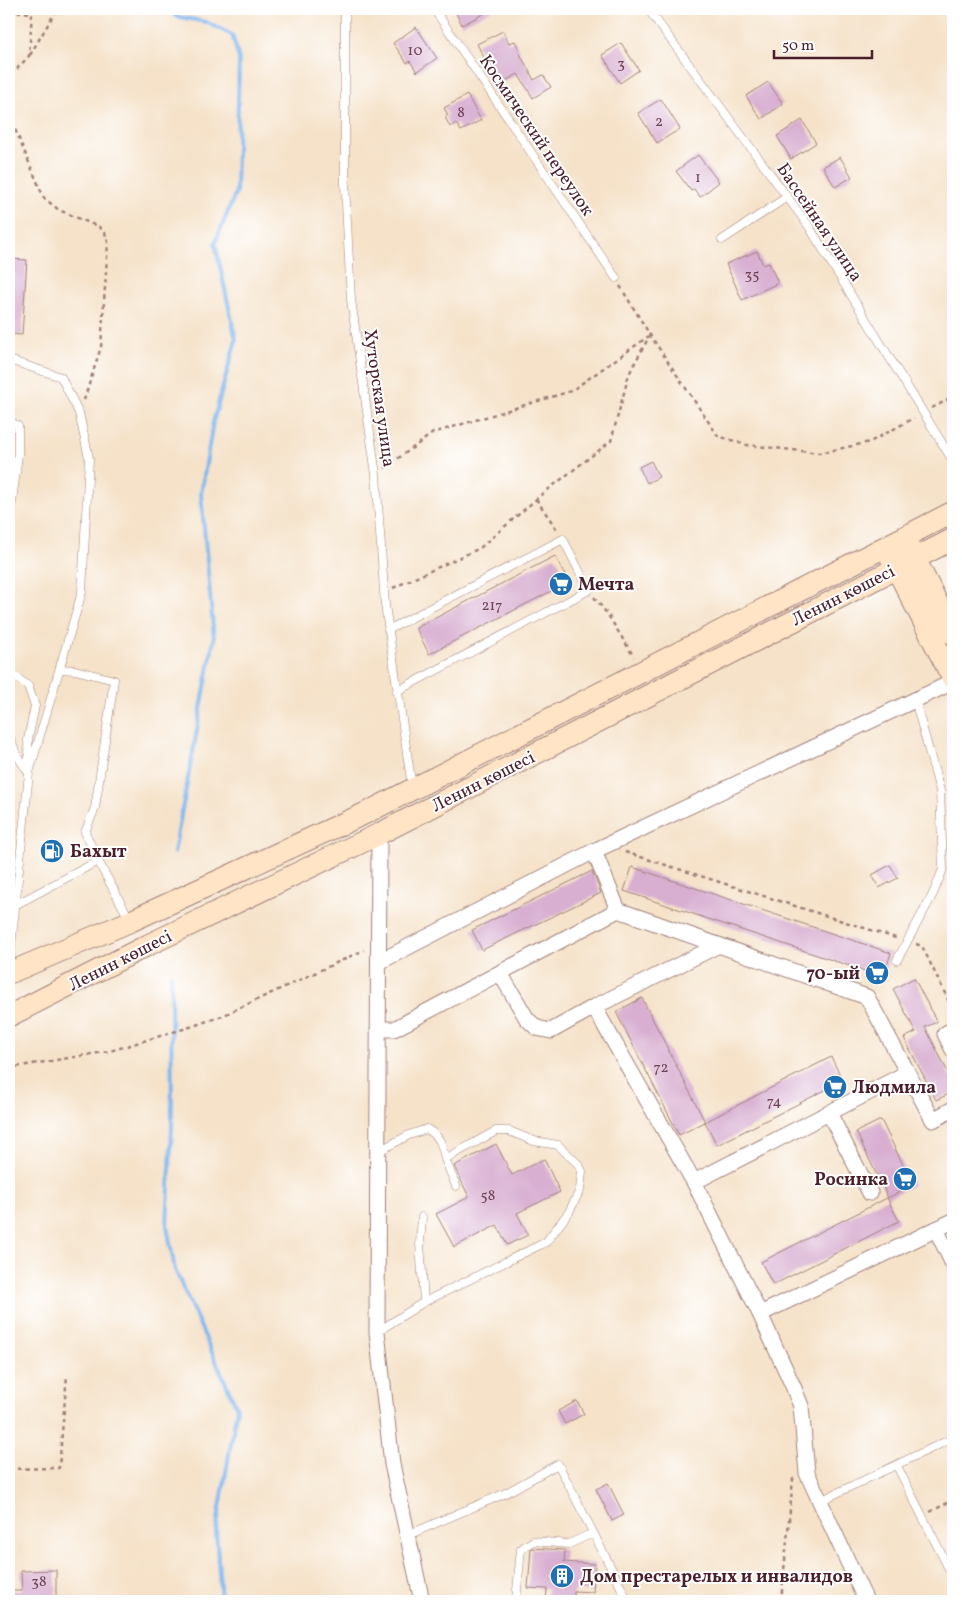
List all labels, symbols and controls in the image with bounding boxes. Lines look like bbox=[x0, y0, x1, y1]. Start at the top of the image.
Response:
scale bar bbox=[774, 28, 872, 60]
text: 50 m bbox=[782, 36, 814, 57]
house number: 10 bbox=[408, 41, 422, 62]
street label: Космический переулок bbox=[472, 50, 599, 222]
house number: 3 bbox=[617, 54, 625, 75]
house number: 8 bbox=[457, 103, 465, 124]
house number: 2 bbox=[655, 112, 663, 133]
street label: Бассейная улица bbox=[770, 159, 868, 287]
house number: 1 bbox=[695, 168, 701, 189]
house number: 35 bbox=[745, 265, 759, 286]
street label: Хуторская улица bbox=[356, 328, 401, 469]
street label: Ленин көшесі bbox=[788, 560, 900, 633]
supermarket icon: Мечта bbox=[548, 571, 574, 597]
place label: Мечта bbox=[578, 573, 635, 598]
house number: 217 bbox=[481, 596, 503, 617]
street label: Ленин көшесі bbox=[428, 746, 540, 819]
fuel station icon: Бахыт bbox=[39, 838, 65, 864]
place label: Бахыт bbox=[70, 840, 127, 865]
street label: Ленин көшесі bbox=[65, 925, 177, 998]
supermarket icon: 70-ый bbox=[864, 960, 890, 986]
place label: 70-ый bbox=[807, 962, 860, 987]
house number: 72 bbox=[653, 1058, 669, 1079]
supermarket icon: Людмила bbox=[822, 1074, 848, 1100]
place label: Людмила bbox=[852, 1076, 936, 1101]
house number: 74 bbox=[767, 1092, 781, 1113]
supermarket icon: Росинка bbox=[892, 1166, 918, 1192]
place label: Росинка bbox=[814, 1168, 888, 1193]
house number: 58 bbox=[481, 1186, 495, 1207]
building icon: Дом престарелых и инвалидов bbox=[549, 1563, 575, 1589]
place label: Дом престарелых и инвалидов bbox=[580, 1565, 853, 1590]
house number: 38 bbox=[31, 1572, 47, 1593]

